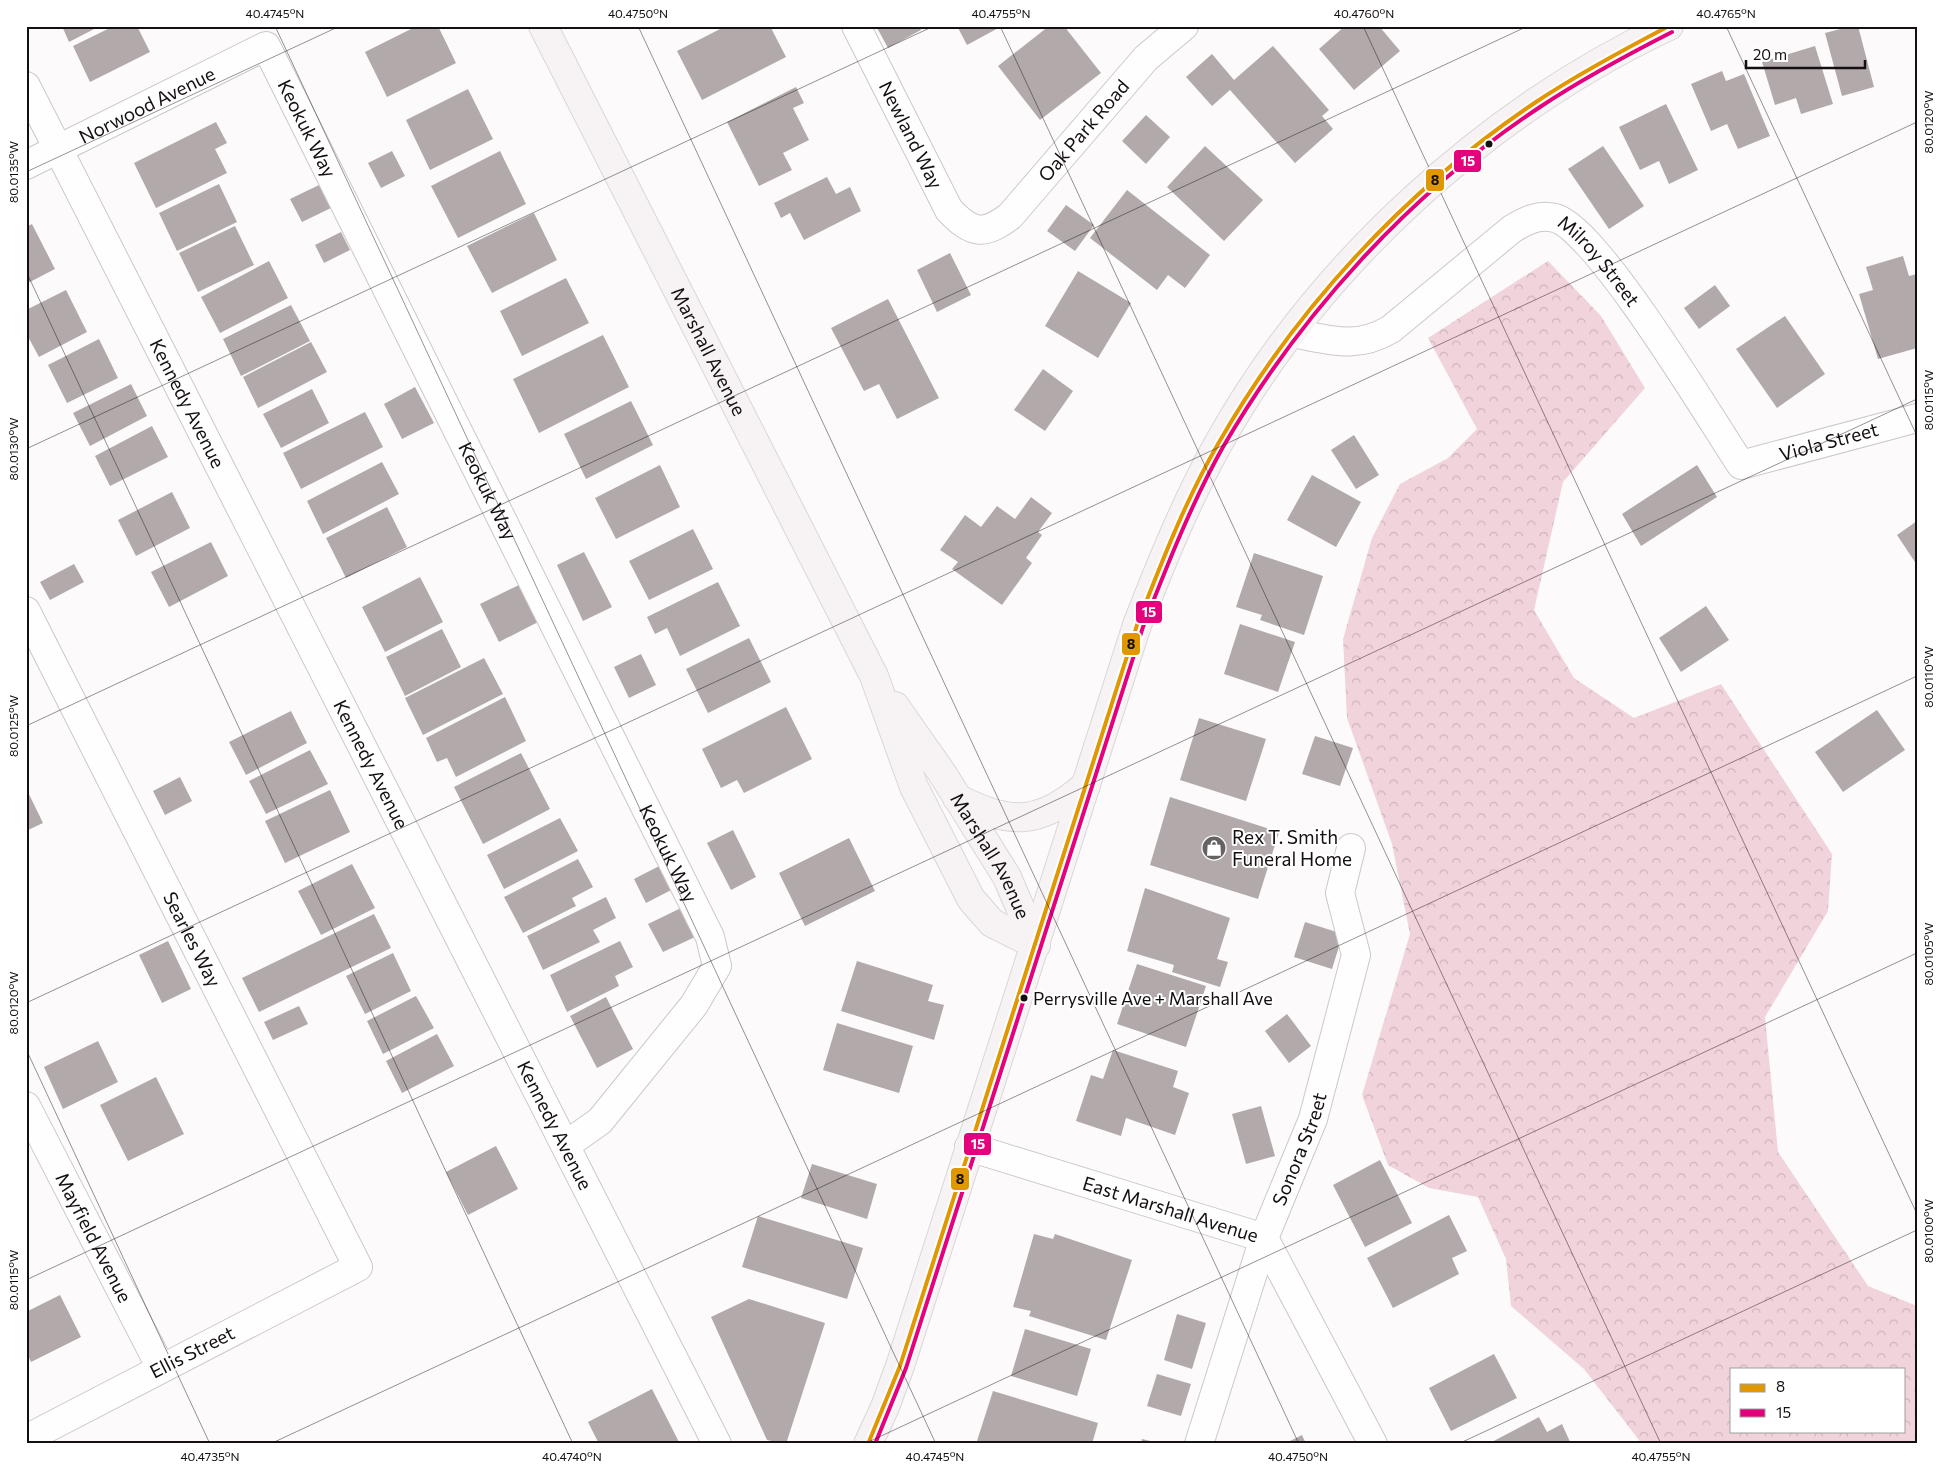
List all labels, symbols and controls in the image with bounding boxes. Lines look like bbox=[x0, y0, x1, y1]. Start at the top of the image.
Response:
text: 40.4745°N bbox=[246, 6, 304, 20]
text: 40.4750°N bbox=[608, 6, 668, 20]
text: 40.4755°N bbox=[971, 6, 1031, 20]
text: 40.4760°N bbox=[1334, 6, 1394, 20]
text: 40.4765°N bbox=[1696, 6, 1756, 20]
scale bar bbox=[1746, 38, 1864, 70]
text: 20 m bbox=[1753, 45, 1787, 63]
street label: Norwood Avenue bbox=[75, 61, 219, 148]
street label: Oak Park Road bbox=[1033, 74, 1133, 186]
street label: Keokuk Way bbox=[274, 76, 342, 181]
street label: Newland Way bbox=[875, 77, 948, 192]
text: 80.0120°W bbox=[1921, 91, 1935, 153]
unlabelled marker bbox=[1484, 139, 1494, 149]
text: 80.0135°W bbox=[6, 141, 20, 203]
line badge: 15 bbox=[1453, 149, 1482, 173]
text: 15 bbox=[1461, 152, 1475, 169]
line badge: 8 bbox=[1425, 168, 1445, 192]
text: 8 bbox=[1431, 171, 1440, 188]
street label: Milroy Street bbox=[1554, 210, 1645, 311]
street label: Marshall Avenue bbox=[667, 283, 751, 419]
street label: Kennedy Avenue bbox=[145, 335, 230, 471]
text: 80.0115°W bbox=[1921, 370, 1935, 430]
text: 80.0130°W bbox=[6, 417, 20, 481]
street label: Viola Street bbox=[1777, 417, 1881, 465]
street label: Keokuk Way bbox=[454, 438, 522, 544]
line badge: 15 bbox=[1135, 600, 1163, 624]
text: 15 bbox=[1142, 603, 1156, 620]
line badge: 8 bbox=[1121, 632, 1141, 656]
text: 8 bbox=[1127, 635, 1136, 652]
text: 80.0110°W bbox=[1921, 646, 1935, 708]
text: 80.0125°W bbox=[6, 695, 20, 757]
street label: Kennedy Avenue bbox=[329, 696, 414, 832]
street label: Marshall Avenue bbox=[946, 788, 1035, 922]
street label: Keokuk Way bbox=[635, 800, 703, 906]
place label: Rex T. Smith Funeral Home bbox=[1232, 825, 1352, 870]
shop icon: Rex T. Smith Funeral Home bbox=[1201, 835, 1227, 861]
street label: Searles Way bbox=[159, 888, 226, 991]
text: 80.0105°W bbox=[1921, 922, 1935, 986]
text: 80.0120°W bbox=[6, 972, 20, 1034]
place label: Perrysville Ave + Marshall Ave bbox=[1033, 987, 1273, 1009]
marker: Perrysville Ave + Marshall Ave bbox=[1019, 993, 1029, 1003]
street label: Kennedy Avenue bbox=[513, 1057, 598, 1193]
street label: Sonora Street bbox=[1267, 1090, 1331, 1209]
line badge: 15 bbox=[963, 1132, 992, 1156]
text: 15 bbox=[971, 1135, 985, 1152]
line badge: 8 bbox=[950, 1167, 970, 1191]
street label: Mayfield Avenue bbox=[51, 1169, 137, 1306]
text: 8 bbox=[956, 1170, 965, 1187]
street label: East Marshall Avenue bbox=[1080, 1171, 1261, 1247]
text: 80.0100°W bbox=[1921, 1199, 1935, 1263]
text: 80.0115°W bbox=[6, 1250, 20, 1310]
street label: Ellis Street bbox=[146, 1320, 238, 1383]
legend bbox=[1730, 1368, 1906, 1432]
text: 8 bbox=[1776, 1377, 1785, 1395]
text: 15 bbox=[1776, 1403, 1791, 1421]
text: 40.4735°N bbox=[180, 1449, 240, 1463]
text: 40.4740°N bbox=[542, 1449, 602, 1463]
text: 40.4745°N bbox=[906, 1449, 964, 1463]
text: 40.4750°N bbox=[1268, 1449, 1328, 1463]
text: 40.4755°N bbox=[1631, 1449, 1691, 1463]

